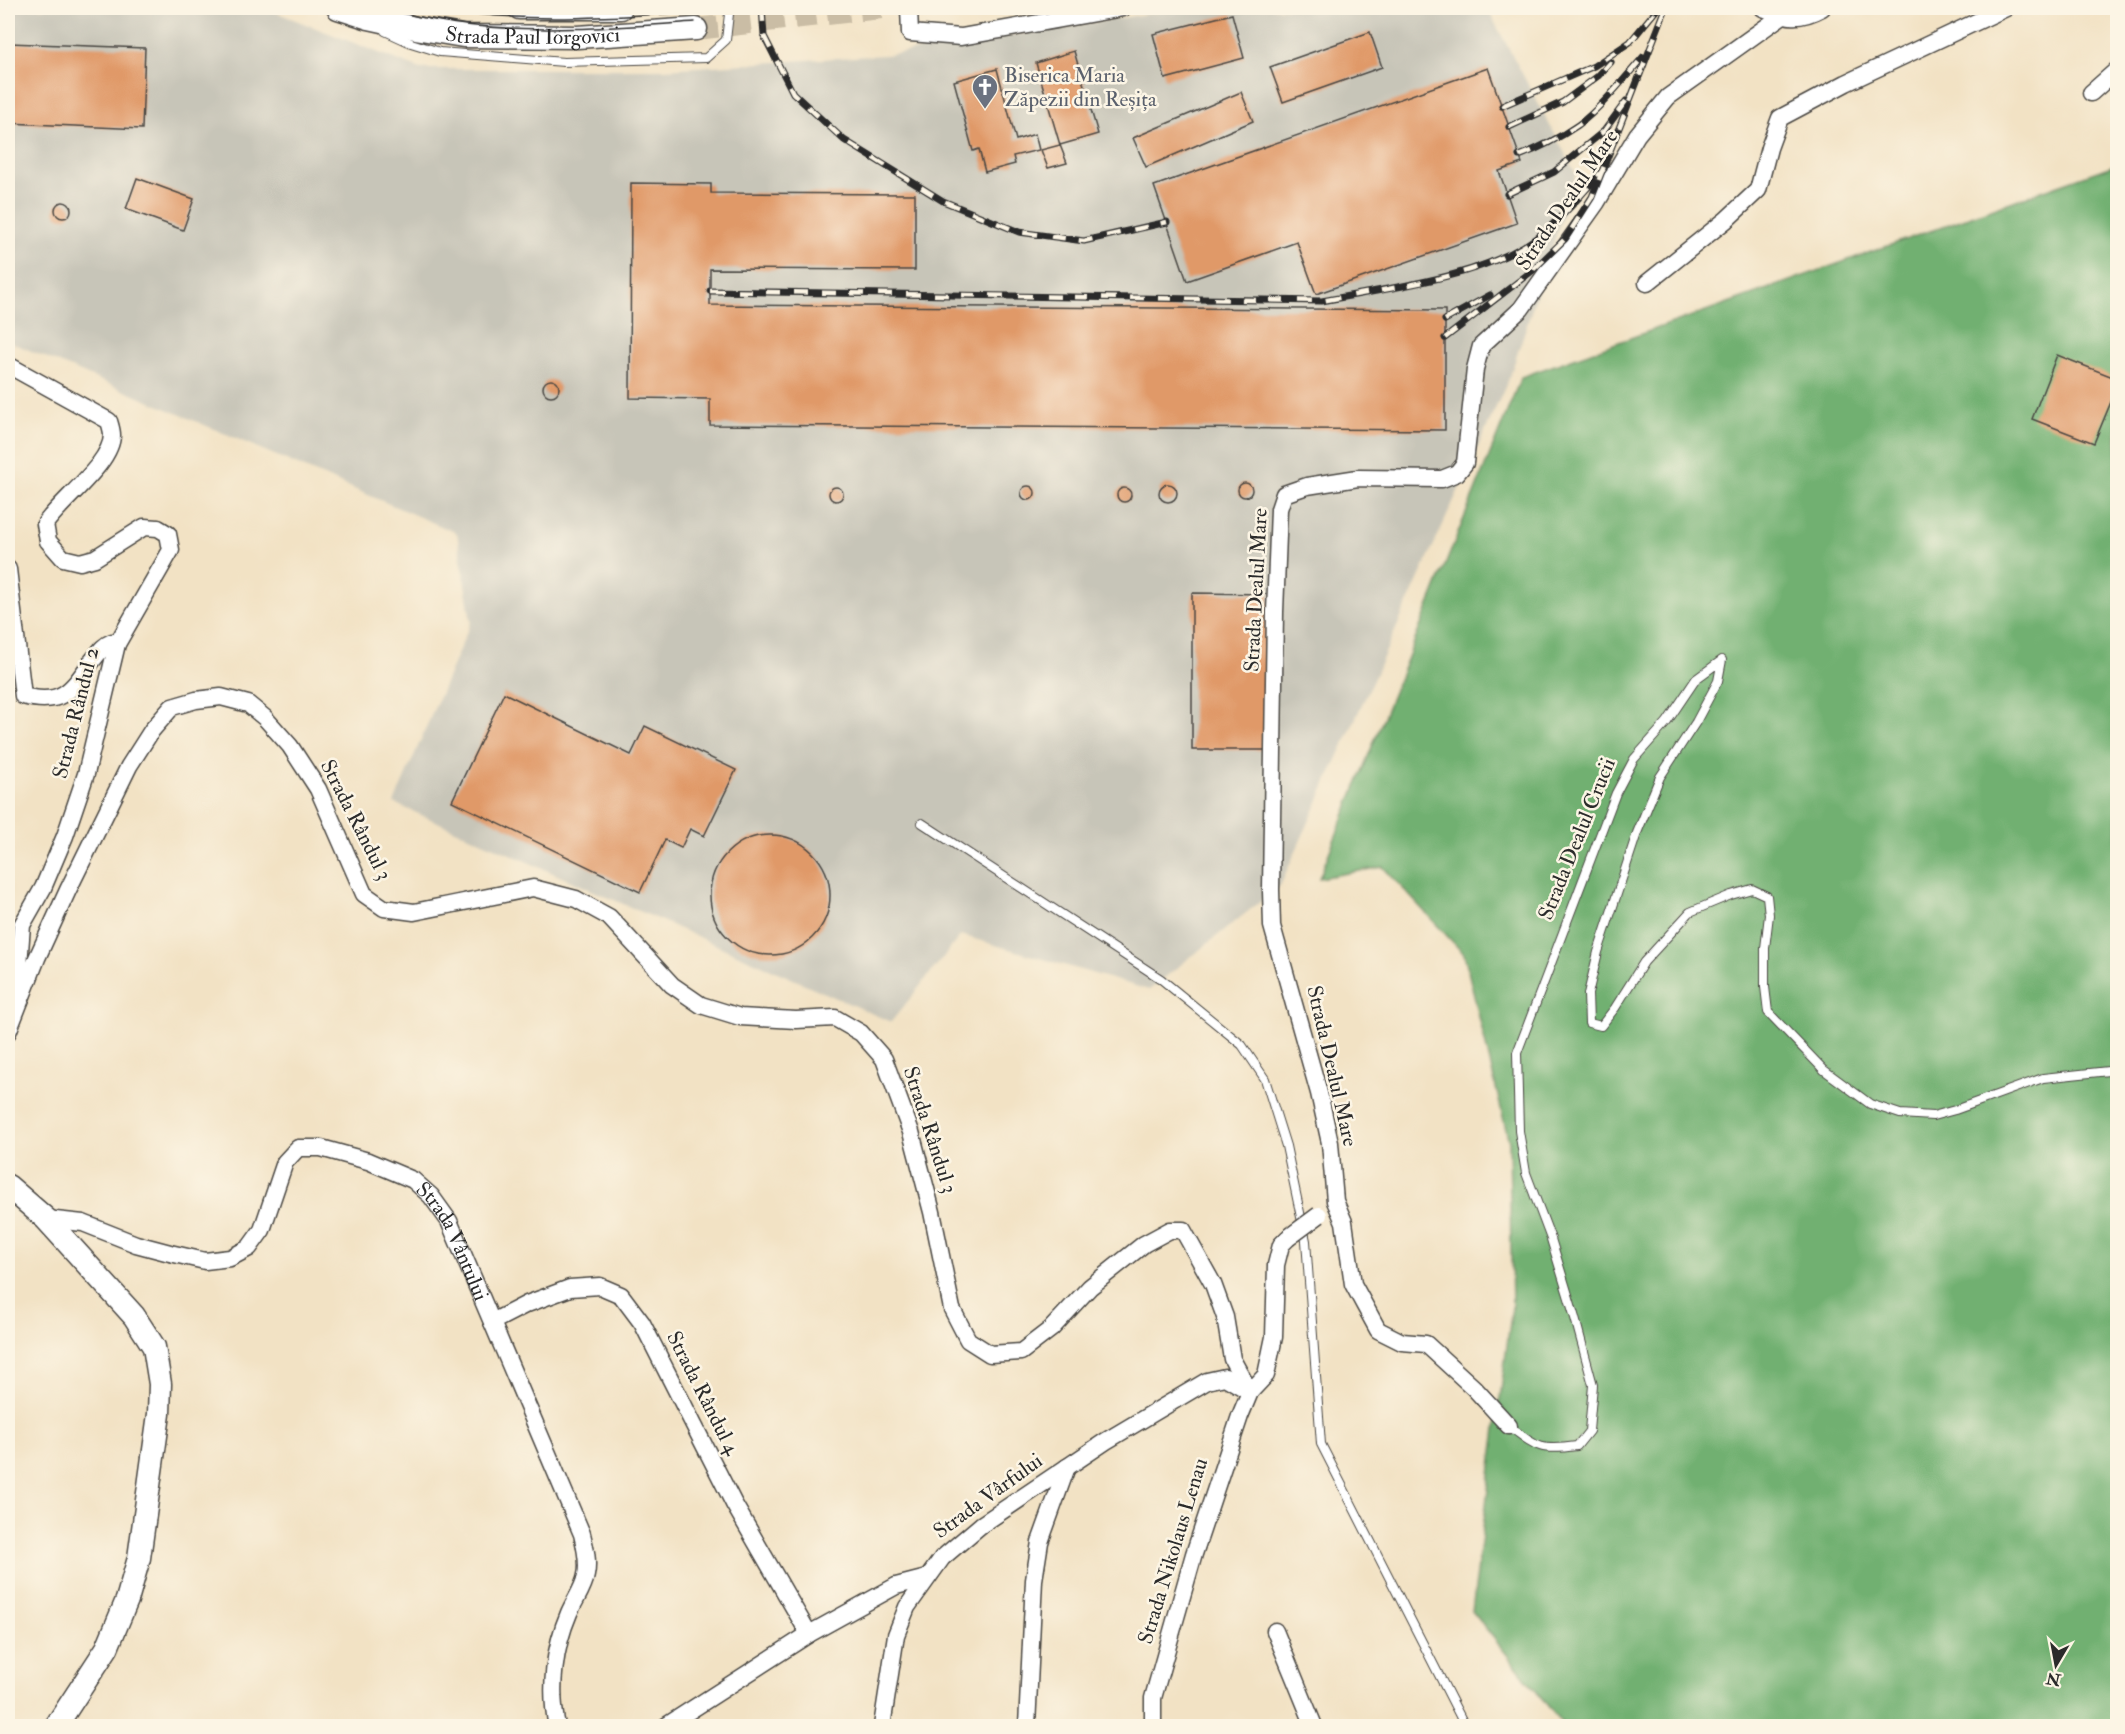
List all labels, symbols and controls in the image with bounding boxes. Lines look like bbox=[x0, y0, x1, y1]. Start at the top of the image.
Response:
street label: Strada Paul Iorgovici bbox=[443, 20, 621, 51]
place label: Biserica Maria Zăpezii din Reșița bbox=[1004, 62, 1157, 113]
church icon: Biserica Maria Zăpezii din Reșița bbox=[970, 72, 1000, 110]
street label: Strada Dealul Mare bbox=[1510, 124, 1624, 276]
street label: Strada Dealul Mare bbox=[1238, 507, 1274, 673]
street label: Strada Rândul 2 bbox=[47, 645, 105, 781]
street label: Strada Dealul Crucii bbox=[1532, 754, 1622, 924]
street label: Strada Rândul 3 bbox=[314, 755, 398, 885]
street label: Strada Dealul Mare bbox=[1300, 983, 1364, 1149]
street label: Strada Rândul 3 bbox=[897, 1063, 963, 1197]
street label: Strada Vântului bbox=[410, 1176, 495, 1305]
street label: Strada Rândul 4 bbox=[660, 1327, 746, 1461]
street label: Strada Vârfului bbox=[928, 1447, 1048, 1545]
street label: Strada Nikolaus Lenau bbox=[1132, 1455, 1214, 1647]
north arrow bbox=[2026, 1635, 2086, 1695]
text: N bbox=[2044, 1668, 2063, 1690]

